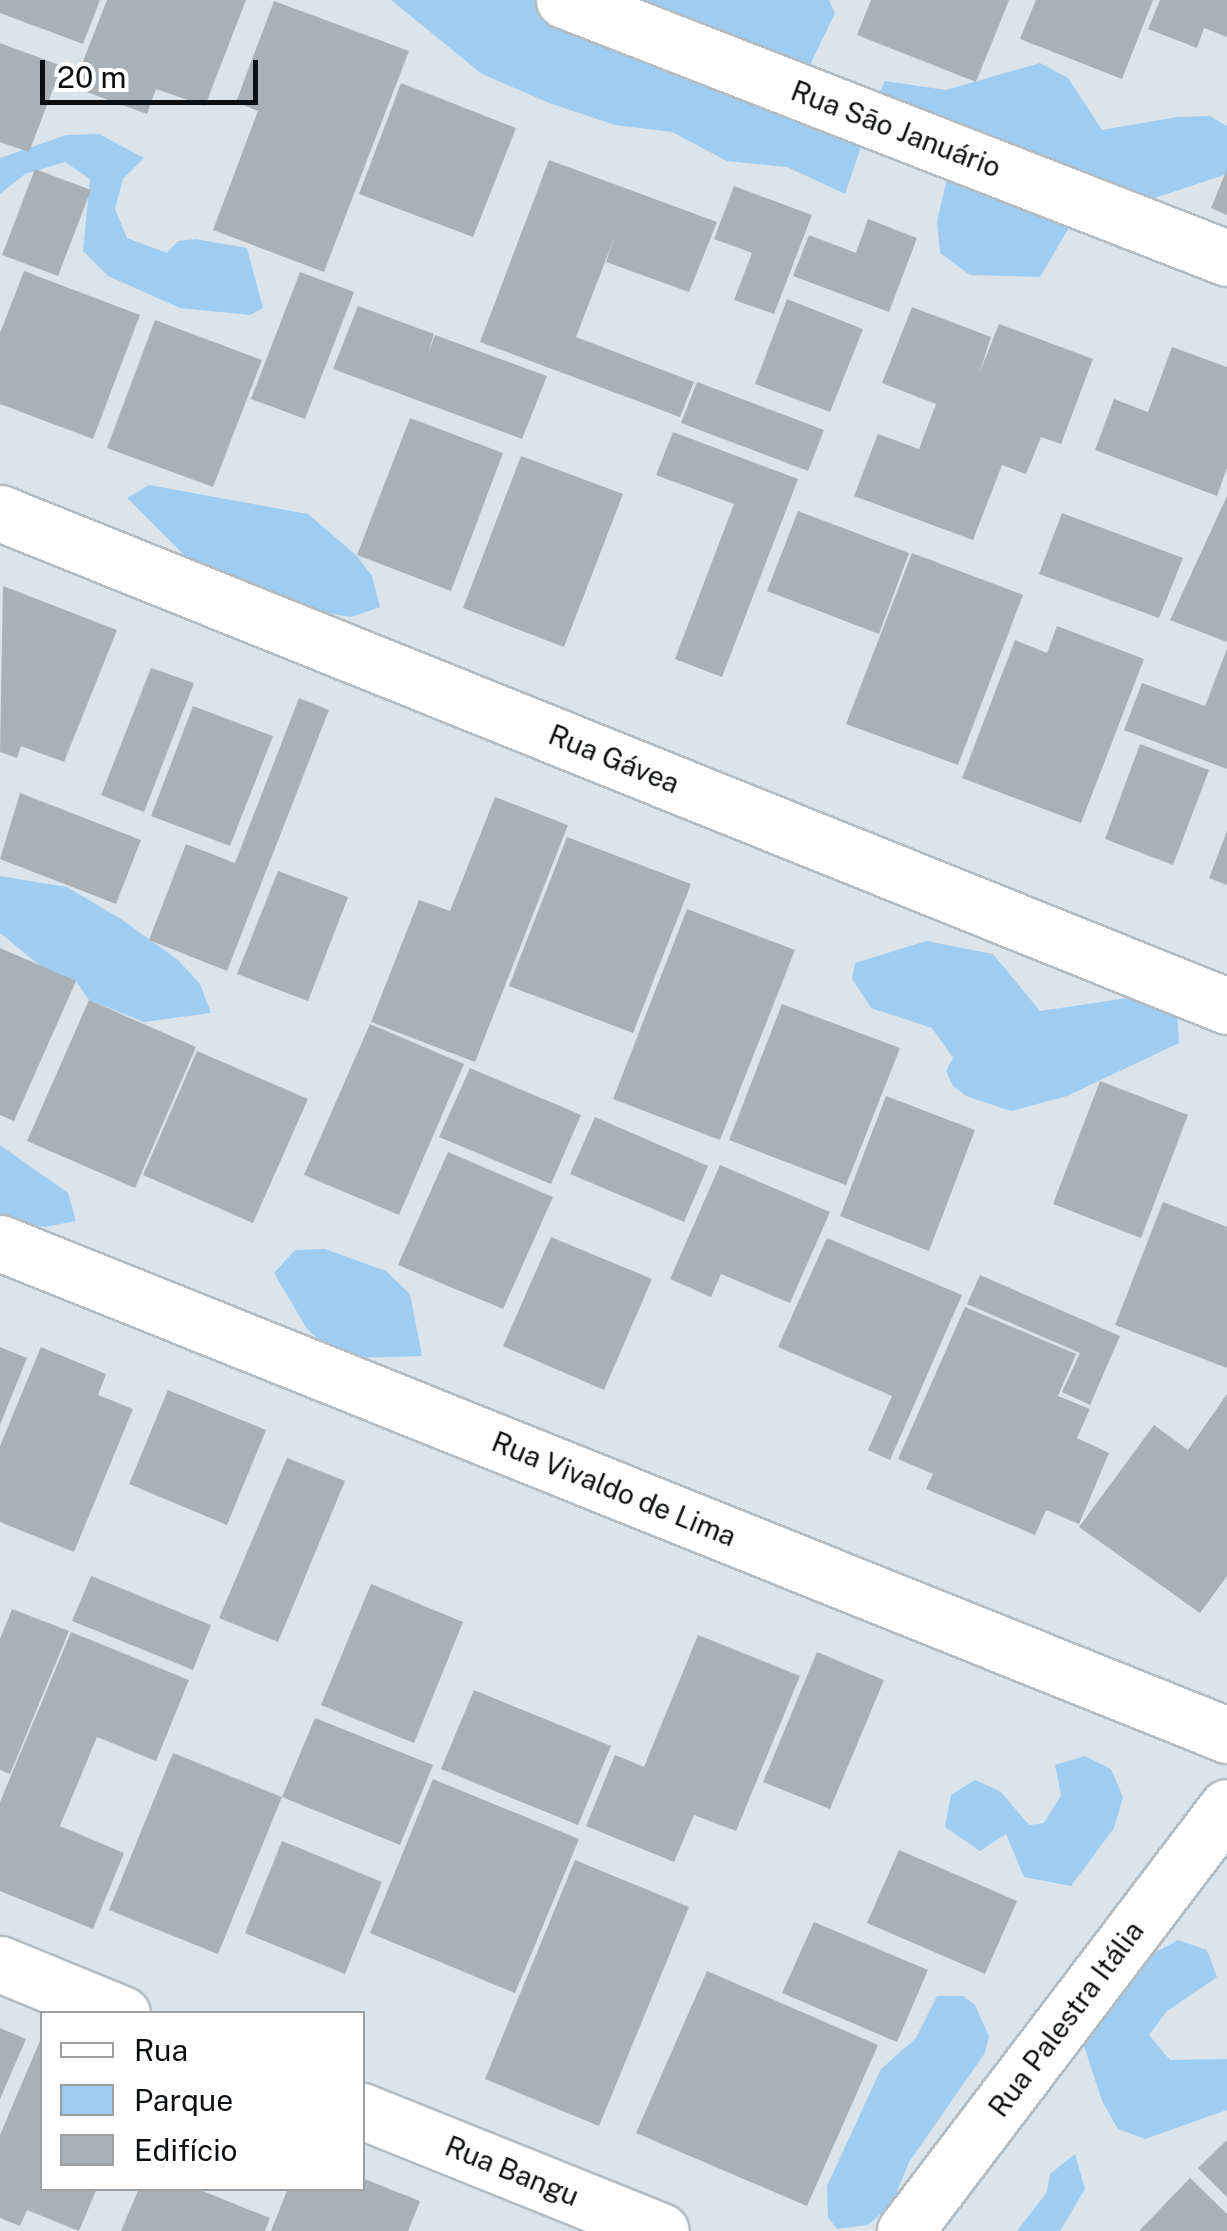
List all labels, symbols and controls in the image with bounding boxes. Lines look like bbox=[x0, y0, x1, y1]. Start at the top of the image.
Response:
scale bar bbox=[45, 40, 262, 102]
text: 20 m bbox=[57, 59, 126, 95]
street label: Rua São Januário bbox=[786, 74, 1006, 184]
street label: Rua Gávea bbox=[544, 718, 684, 800]
street label: Rua Vivaldo de Lima bbox=[486, 1424, 742, 1554]
street label: Rua Palestra Itália bbox=[982, 1915, 1150, 2123]
legend bbox=[40, 2011, 365, 2191]
text: Rua bbox=[134, 2032, 188, 2068]
text: Parque bbox=[134, 2082, 233, 2118]
street label: Rua Bangu bbox=[440, 2129, 584, 2213]
text: Edifício bbox=[134, 2132, 238, 2168]

